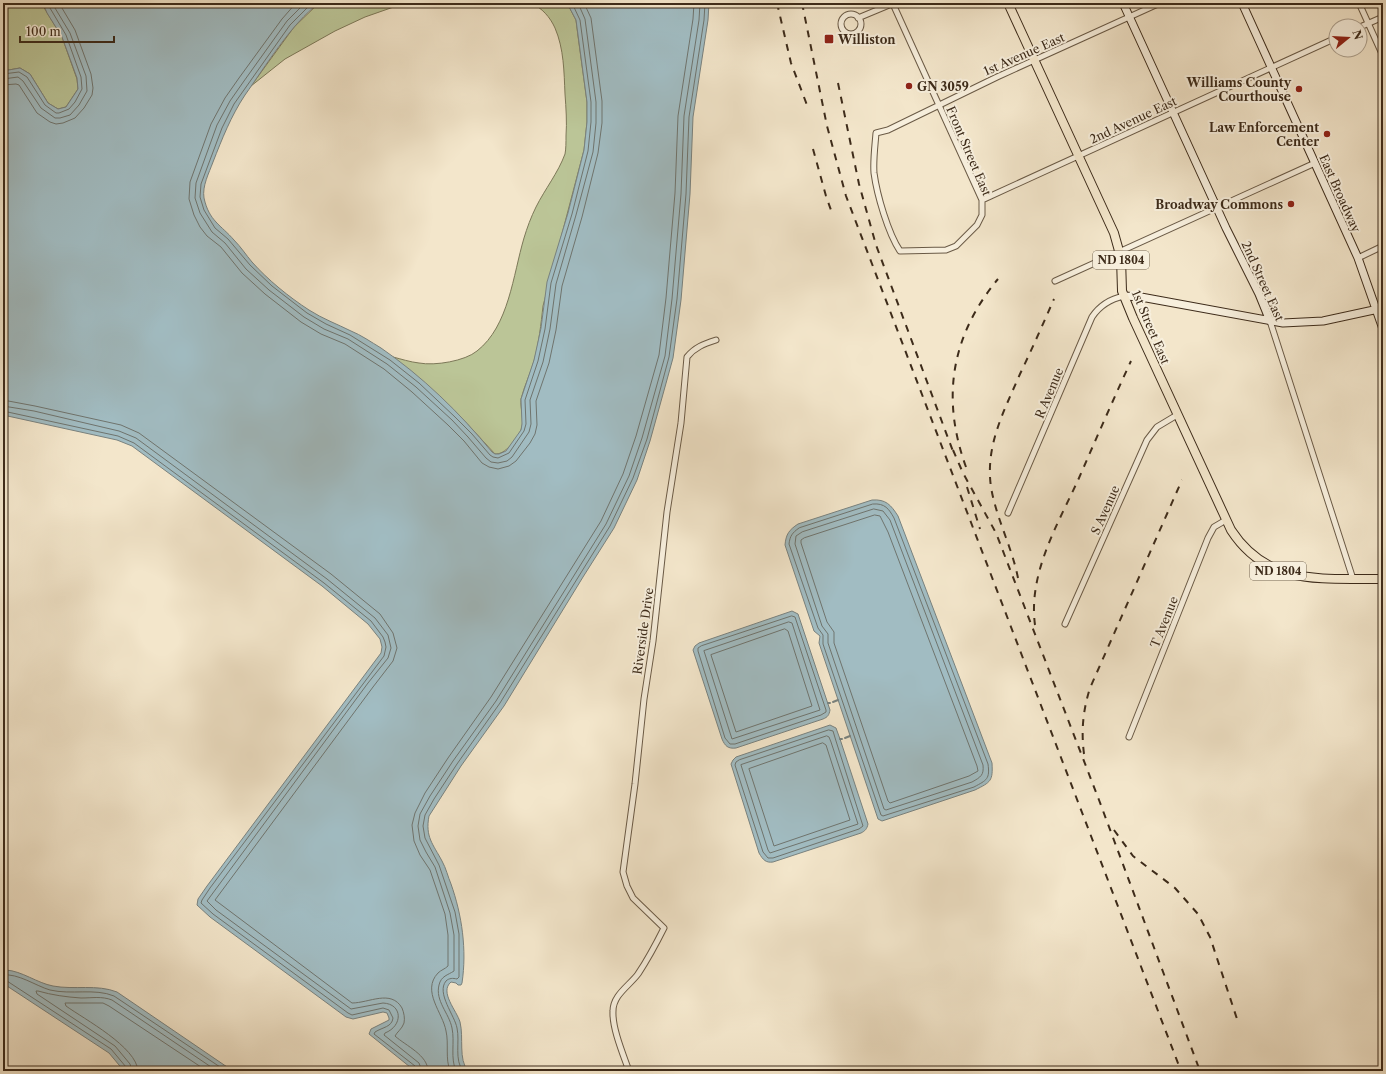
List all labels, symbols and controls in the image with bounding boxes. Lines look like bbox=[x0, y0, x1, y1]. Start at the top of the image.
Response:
scale bar bbox=[20, 18, 114, 44]
north arrow bbox=[1328, 18, 1368, 58]
text: 100 m bbox=[26, 24, 61, 39]
text: N bbox=[1349, 28, 1366, 42]
street label: 1st Avenue East bbox=[981, 29, 1067, 79]
place label: Williston bbox=[837, 32, 896, 47]
marker: Williston bbox=[823, 33, 835, 45]
place label: Williams County Courthouse bbox=[1186, 75, 1292, 104]
place label: GN 3059 bbox=[917, 79, 969, 94]
marker: GN 3059 bbox=[904, 81, 914, 91]
marker: Williams County Courthouse bbox=[1294, 84, 1304, 94]
street label: 2nd Avenue East bbox=[1087, 93, 1180, 147]
street label: Front Street East bbox=[943, 104, 995, 199]
place label: Law Enforcement Center bbox=[1209, 120, 1319, 149]
marker: Law Enforcement Center bbox=[1322, 129, 1332, 139]
street label: East Broadway bbox=[1316, 152, 1364, 235]
place label: Broadway Commons bbox=[1155, 197, 1283, 212]
marker: Broadway Commons bbox=[1286, 199, 1296, 209]
street label: 2nd Street East bbox=[1239, 239, 1288, 324]
road number: ND 1804 bbox=[1093, 251, 1149, 269]
street label: 1st Street East bbox=[1129, 288, 1174, 367]
street label: R Avenue bbox=[1032, 365, 1066, 421]
street label: S Avenue bbox=[1087, 483, 1123, 537]
road number: ND 1804 bbox=[1250, 562, 1306, 580]
street label: Riverside Drive bbox=[629, 586, 657, 675]
street label: T Avenue bbox=[1147, 594, 1181, 650]

